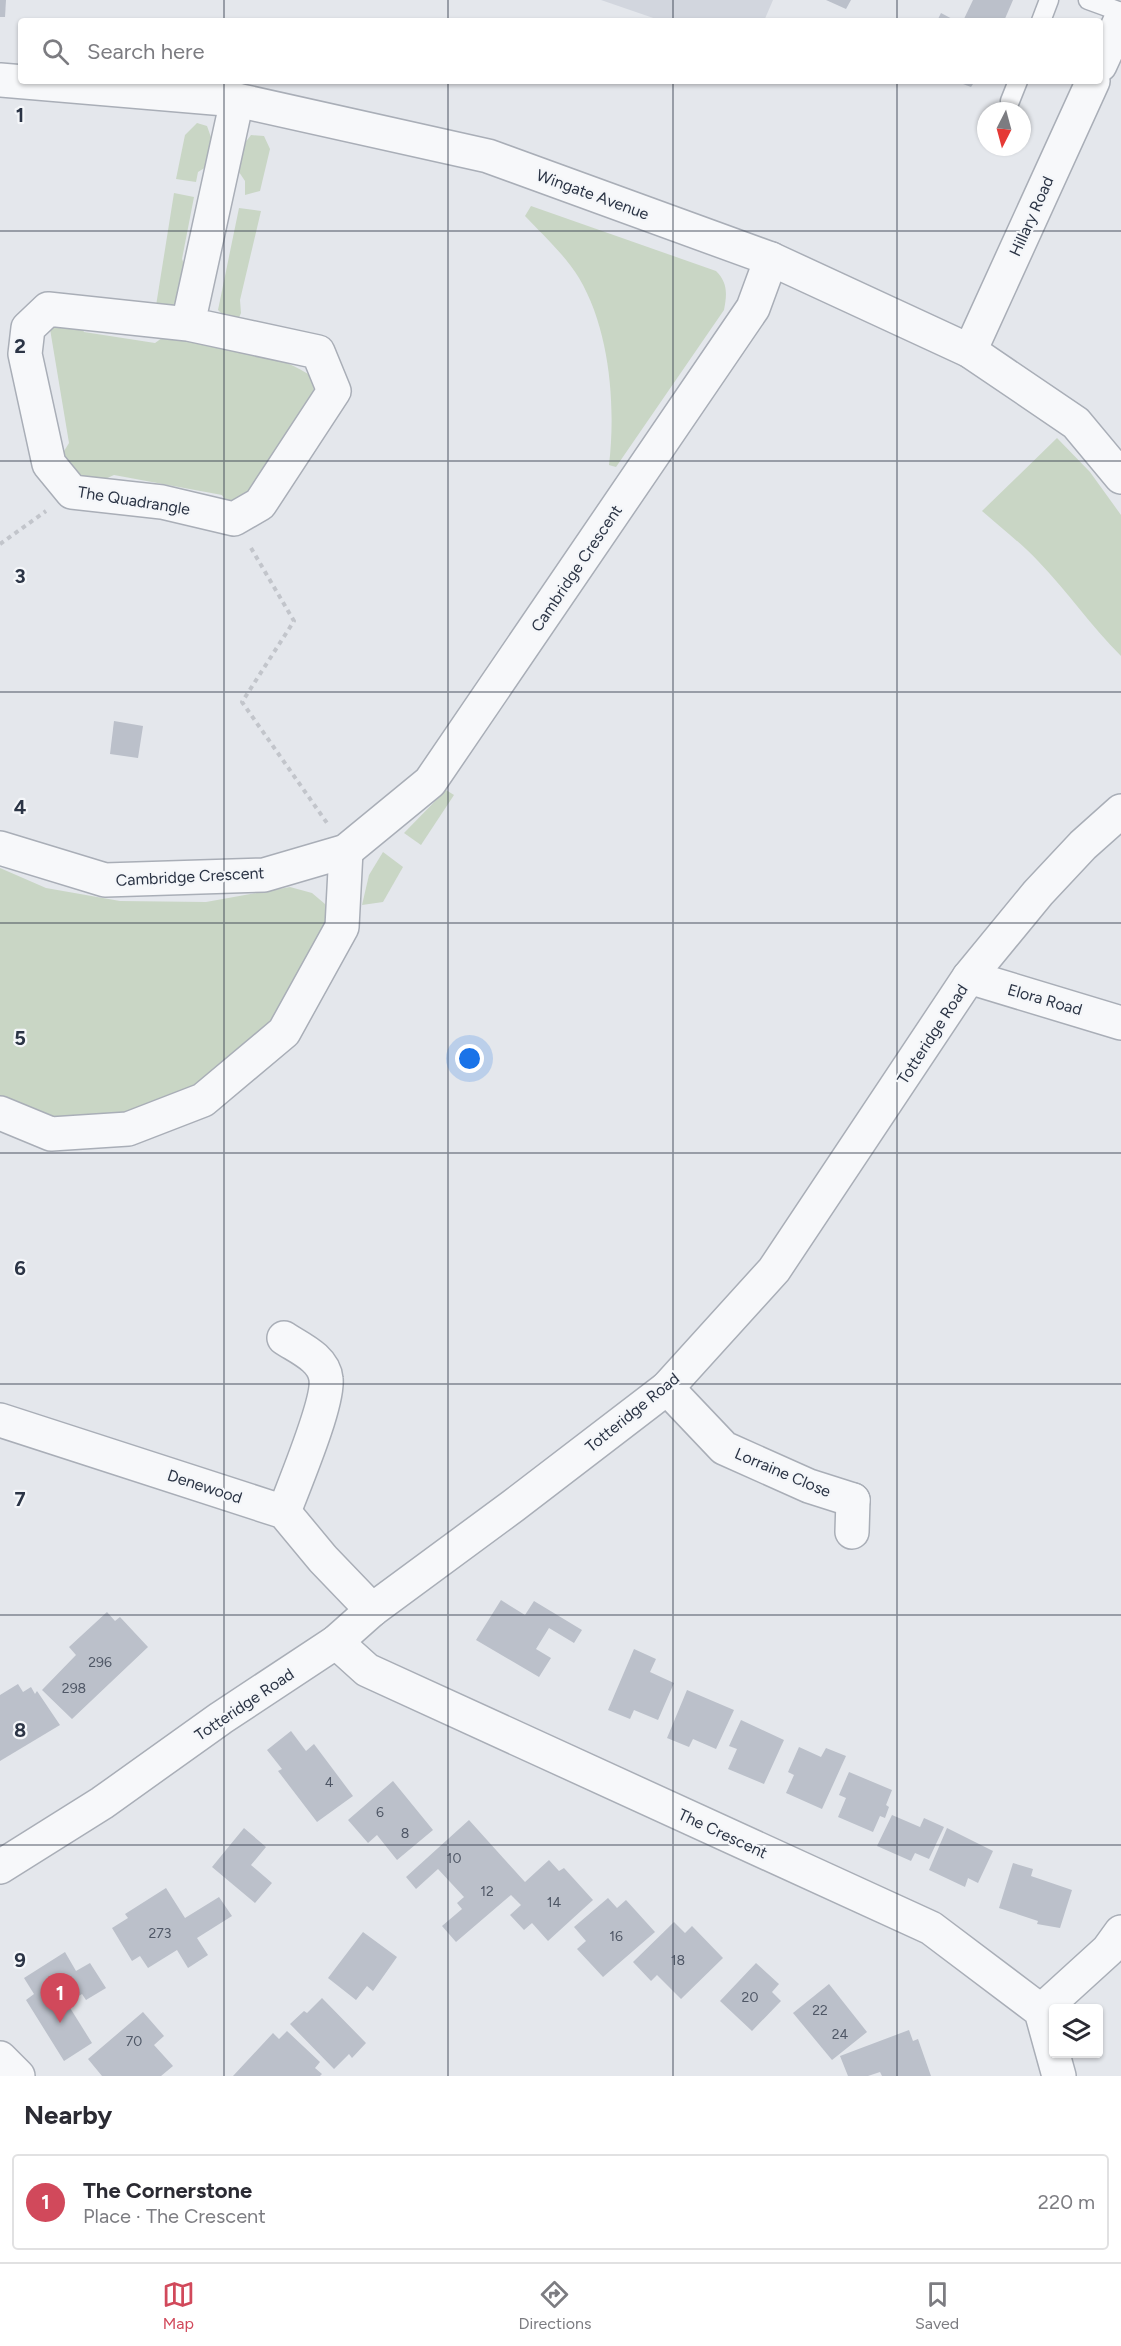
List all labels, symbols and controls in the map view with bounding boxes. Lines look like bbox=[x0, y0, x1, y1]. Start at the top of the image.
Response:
search box bbox=[18, 18, 1103, 84]
icon: search bbox=[39, 35, 72, 68]
text: Search here bbox=[87, 38, 205, 65]
north arrow bbox=[977, 102, 1031, 156]
text: 1 bbox=[16, 103, 24, 127]
street label: Wingate Avenue bbox=[534, 165, 652, 224]
street label: Hillary Road bbox=[1005, 173, 1058, 259]
text: 2 bbox=[14, 334, 26, 358]
street label: The Quadrangle bbox=[76, 482, 192, 519]
street label: Cambridge Crescent bbox=[527, 501, 626, 635]
text: 3 bbox=[14, 564, 26, 588]
text: 4 bbox=[14, 795, 27, 819]
street label: Cambridge Crescent bbox=[115, 863, 265, 890]
street label: Elora Road bbox=[1005, 980, 1084, 1019]
street label: Totteridge Road bbox=[893, 981, 972, 1088]
text: 5 bbox=[14, 1026, 26, 1050]
your location bbox=[455, 1044, 484, 1073]
text: 6 bbox=[14, 1256, 26, 1280]
street label: Totteridge Road bbox=[582, 1369, 683, 1456]
street label: Lorraine Close bbox=[732, 1444, 834, 1501]
street label: Denewood bbox=[165, 1465, 245, 1507]
text: 7 bbox=[14, 1487, 26, 1511]
house number: 296 bbox=[88, 1654, 112, 1671]
street label: Totteridge Road bbox=[191, 1664, 297, 1745]
house number: 298 bbox=[62, 1680, 86, 1697]
text: 8 bbox=[14, 1718, 26, 1742]
house number: 4 bbox=[325, 1774, 334, 1791]
house number: 6 bbox=[376, 1804, 384, 1821]
street label: The Crescent bbox=[675, 1805, 770, 1862]
house number: 8 bbox=[401, 1825, 409, 1842]
house number: 10 bbox=[447, 1850, 461, 1867]
house number: 12 bbox=[480, 1883, 494, 1900]
house number: 14 bbox=[547, 1894, 562, 1911]
house number: 273 bbox=[149, 1925, 171, 1942]
house number: 16 bbox=[609, 1928, 623, 1945]
text: 9 bbox=[14, 1948, 26, 1972]
house number: 18 bbox=[671, 1952, 685, 1969]
pin: 1 bbox=[40, 1974, 80, 2023]
house number: 20 bbox=[742, 1989, 758, 2006]
house number: 22 bbox=[812, 2002, 828, 2019]
map controls bbox=[1049, 2004, 1103, 2058]
button: layers bbox=[1049, 2004, 1103, 2058]
house number: 24 bbox=[832, 2026, 849, 2043]
house number: 70 bbox=[126, 2033, 142, 2050]
text: Nearby bbox=[24, 2099, 112, 2131]
text: The Cornerstone bbox=[83, 2177, 252, 2204]
text: 1 bbox=[41, 2190, 50, 2214]
text: 220 m bbox=[1038, 2190, 1095, 2214]
text: Place · The Crescent bbox=[83, 2204, 266, 2228]
tab: Map bbox=[162, 2278, 195, 2333]
tab: Directions bbox=[518, 2278, 591, 2333]
tab: Saved bbox=[915, 2278, 959, 2333]

